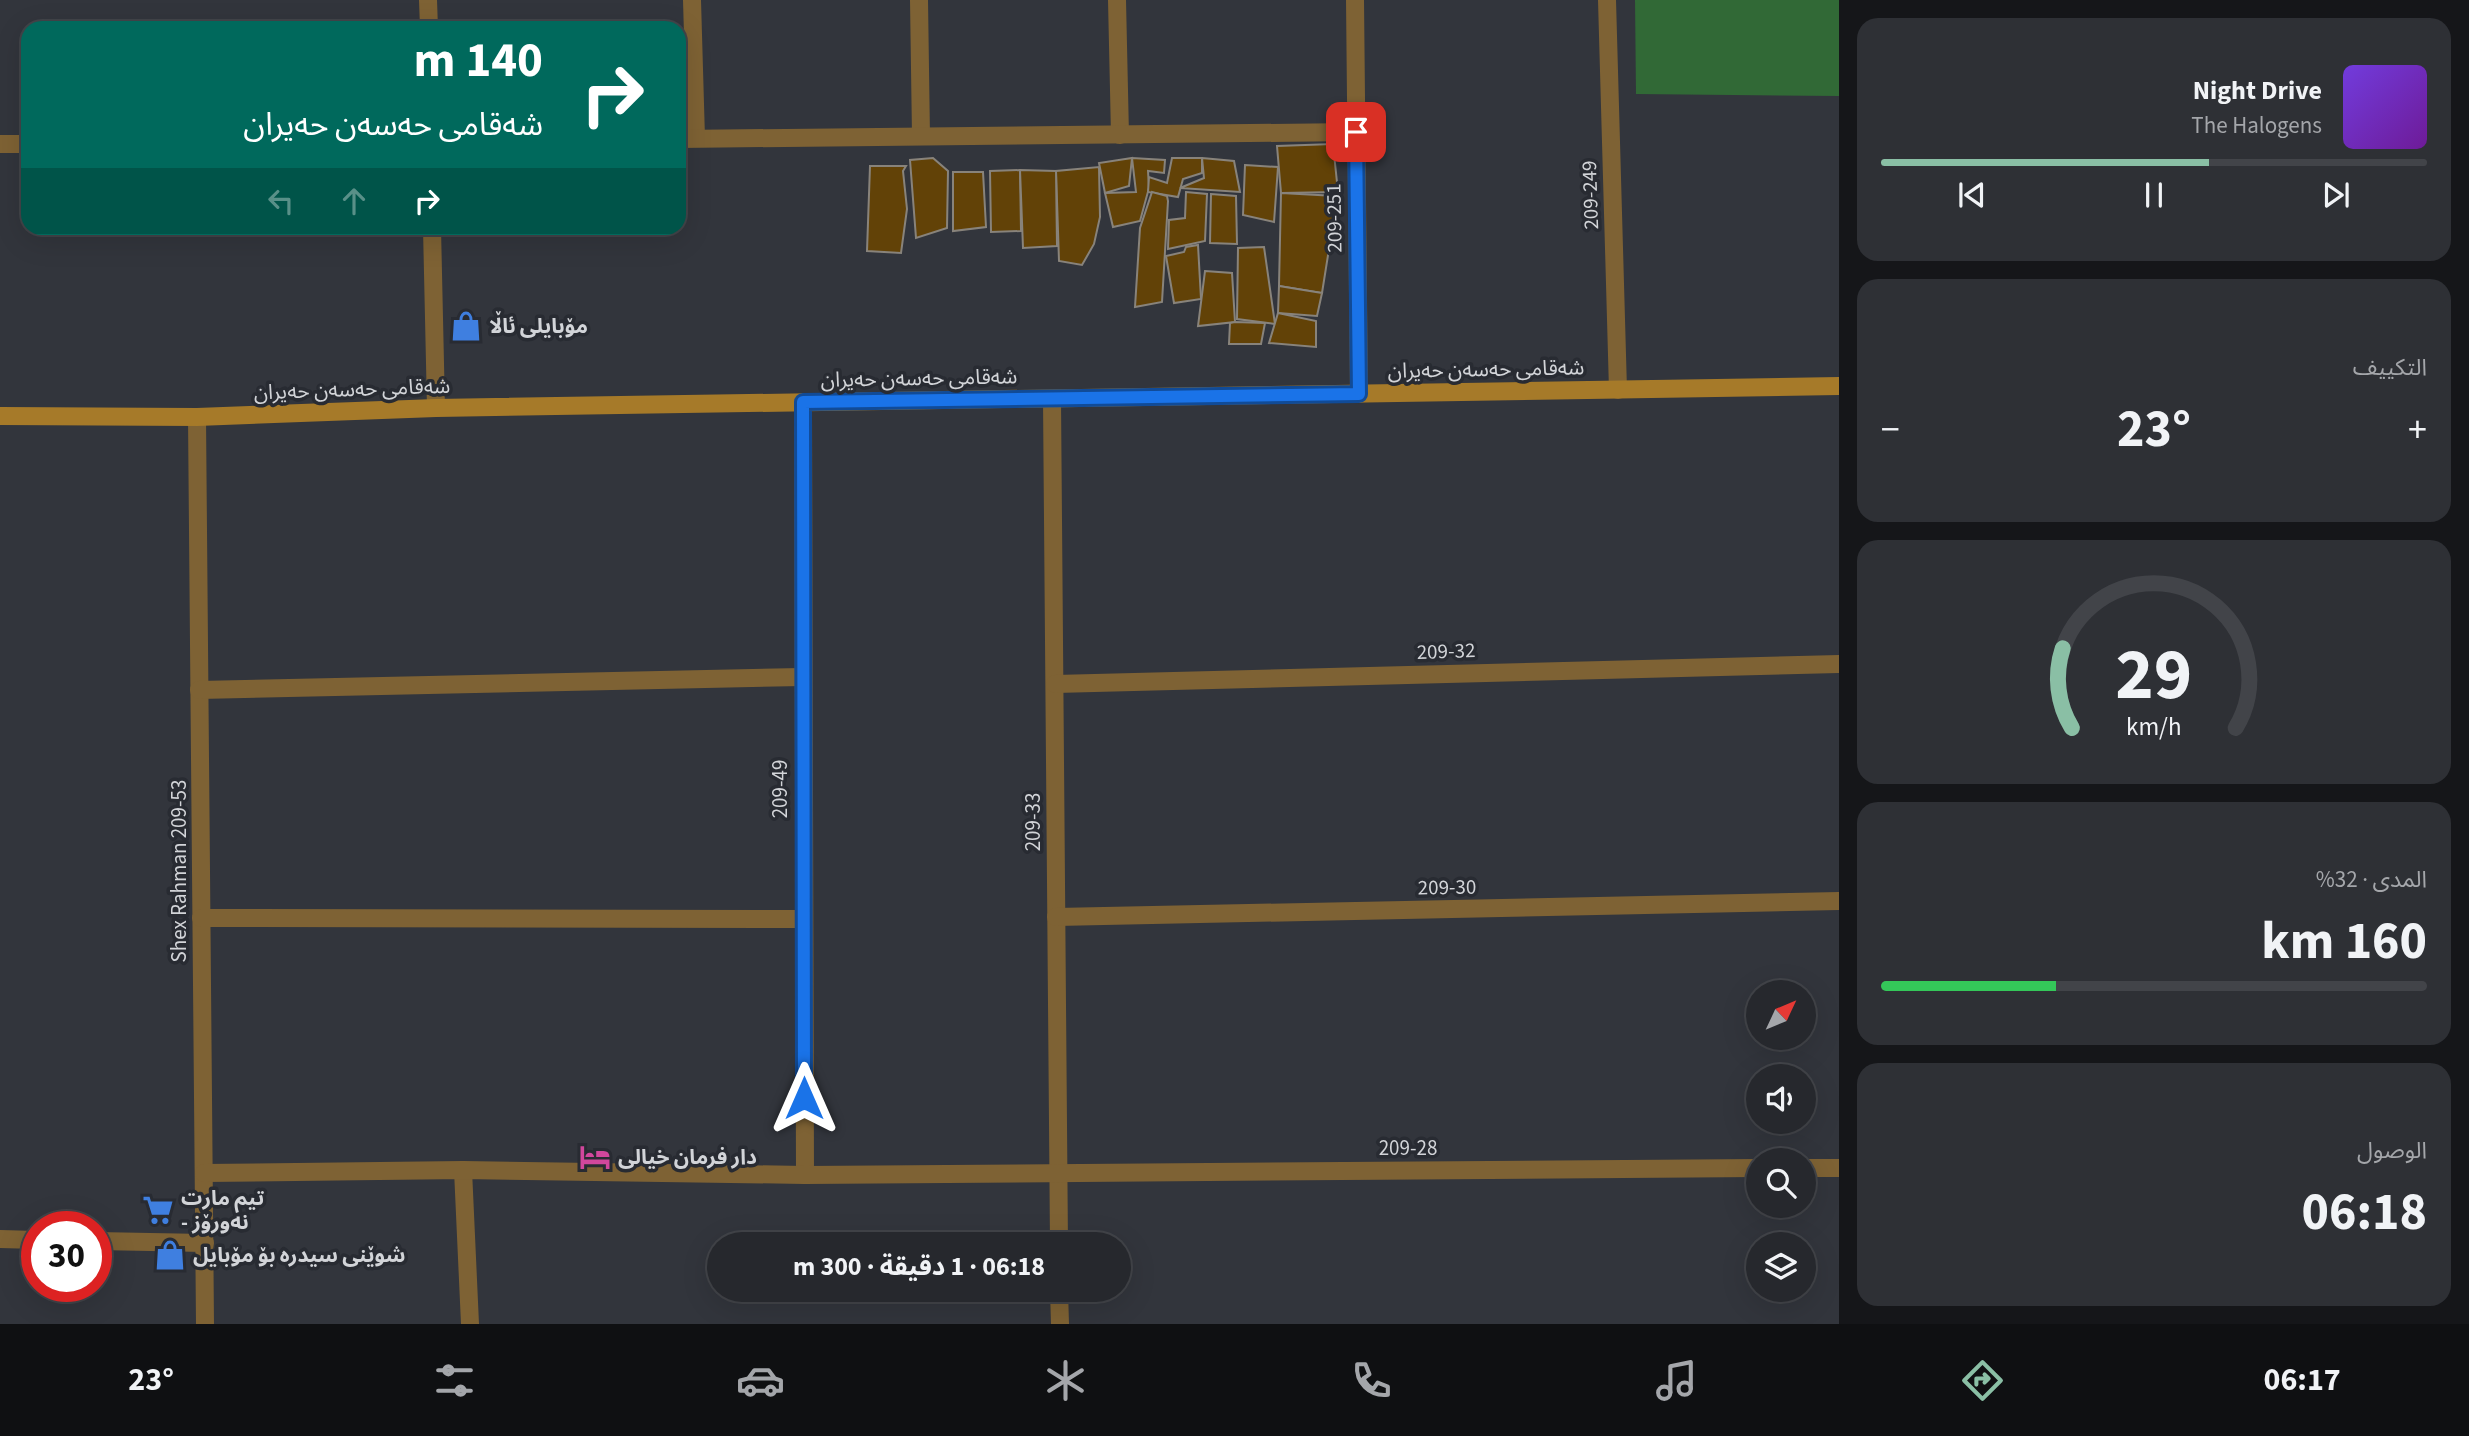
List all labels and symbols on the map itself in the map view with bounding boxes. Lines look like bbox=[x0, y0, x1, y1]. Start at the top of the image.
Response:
pin bbox=[1326, 102, 1386, 162]
street label: 209-249 bbox=[1574, 160, 1606, 230]
street label: 209-251 bbox=[1318, 183, 1350, 253]
shop icon: مۆبایلی ئاڵا bbox=[449, 309, 483, 343]
place label: مۆبایلی ئاڵا bbox=[489, 310, 588, 341]
street label: شەقامی حەسەن حەیران bbox=[1387, 352, 1585, 386]
street label: شەقامی حەسەن حەیران bbox=[820, 361, 1018, 395]
street label: شەقامی حەسەن حەیران bbox=[253, 371, 451, 407]
street label: 209-32 bbox=[1416, 635, 1476, 667]
street label: 209-49 bbox=[765, 760, 795, 818]
street label: Shex Rahman 209-53 bbox=[164, 780, 194, 962]
street label: 209-33 bbox=[1018, 793, 1048, 851]
street label: 209-30 bbox=[1417, 871, 1477, 903]
north arrow bbox=[1746, 980, 1816, 1050]
position arrow bbox=[767, 1061, 841, 1135]
street label: 209-28 bbox=[1379, 1133, 1437, 1163]
hotel icon: دار فرمان خیالی bbox=[578, 1140, 612, 1174]
place label: دار فرمان خیالی bbox=[618, 1142, 757, 1172]
place label: تیم مارت - نەورۆز bbox=[181, 1183, 265, 1237]
supermarket icon: تیم مارت - نەورۆز bbox=[141, 1193, 175, 1227]
speed limit sign: 30 bbox=[21, 1211, 112, 1302]
shop icon: شوێنی سیدرە بۆ مۆبایل bbox=[153, 1238, 187, 1272]
place label: شوێنی سیدرە بۆ مۆبایل bbox=[193, 1240, 406, 1270]

